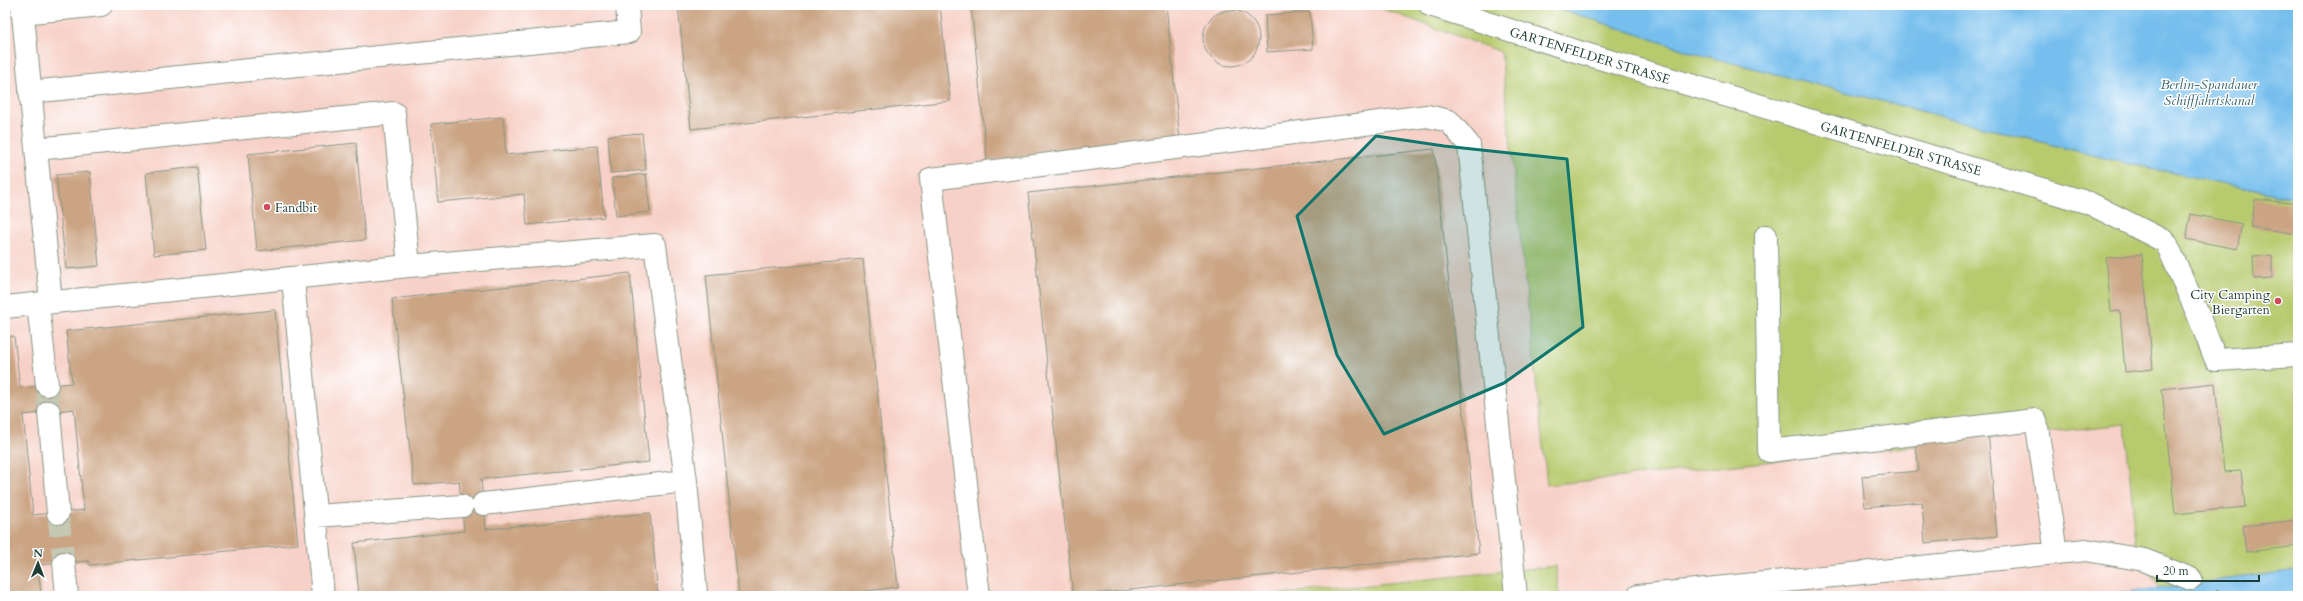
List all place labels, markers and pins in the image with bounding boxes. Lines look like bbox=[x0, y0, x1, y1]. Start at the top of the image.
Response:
place label: Fandbit bbox=[275, 199, 317, 217]
marker: Fandbit bbox=[262, 202, 272, 212]
place label: City Camping Biergarten bbox=[2190, 286, 2271, 319]
marker: City Camping Biergarten bbox=[2273, 296, 2283, 306]

